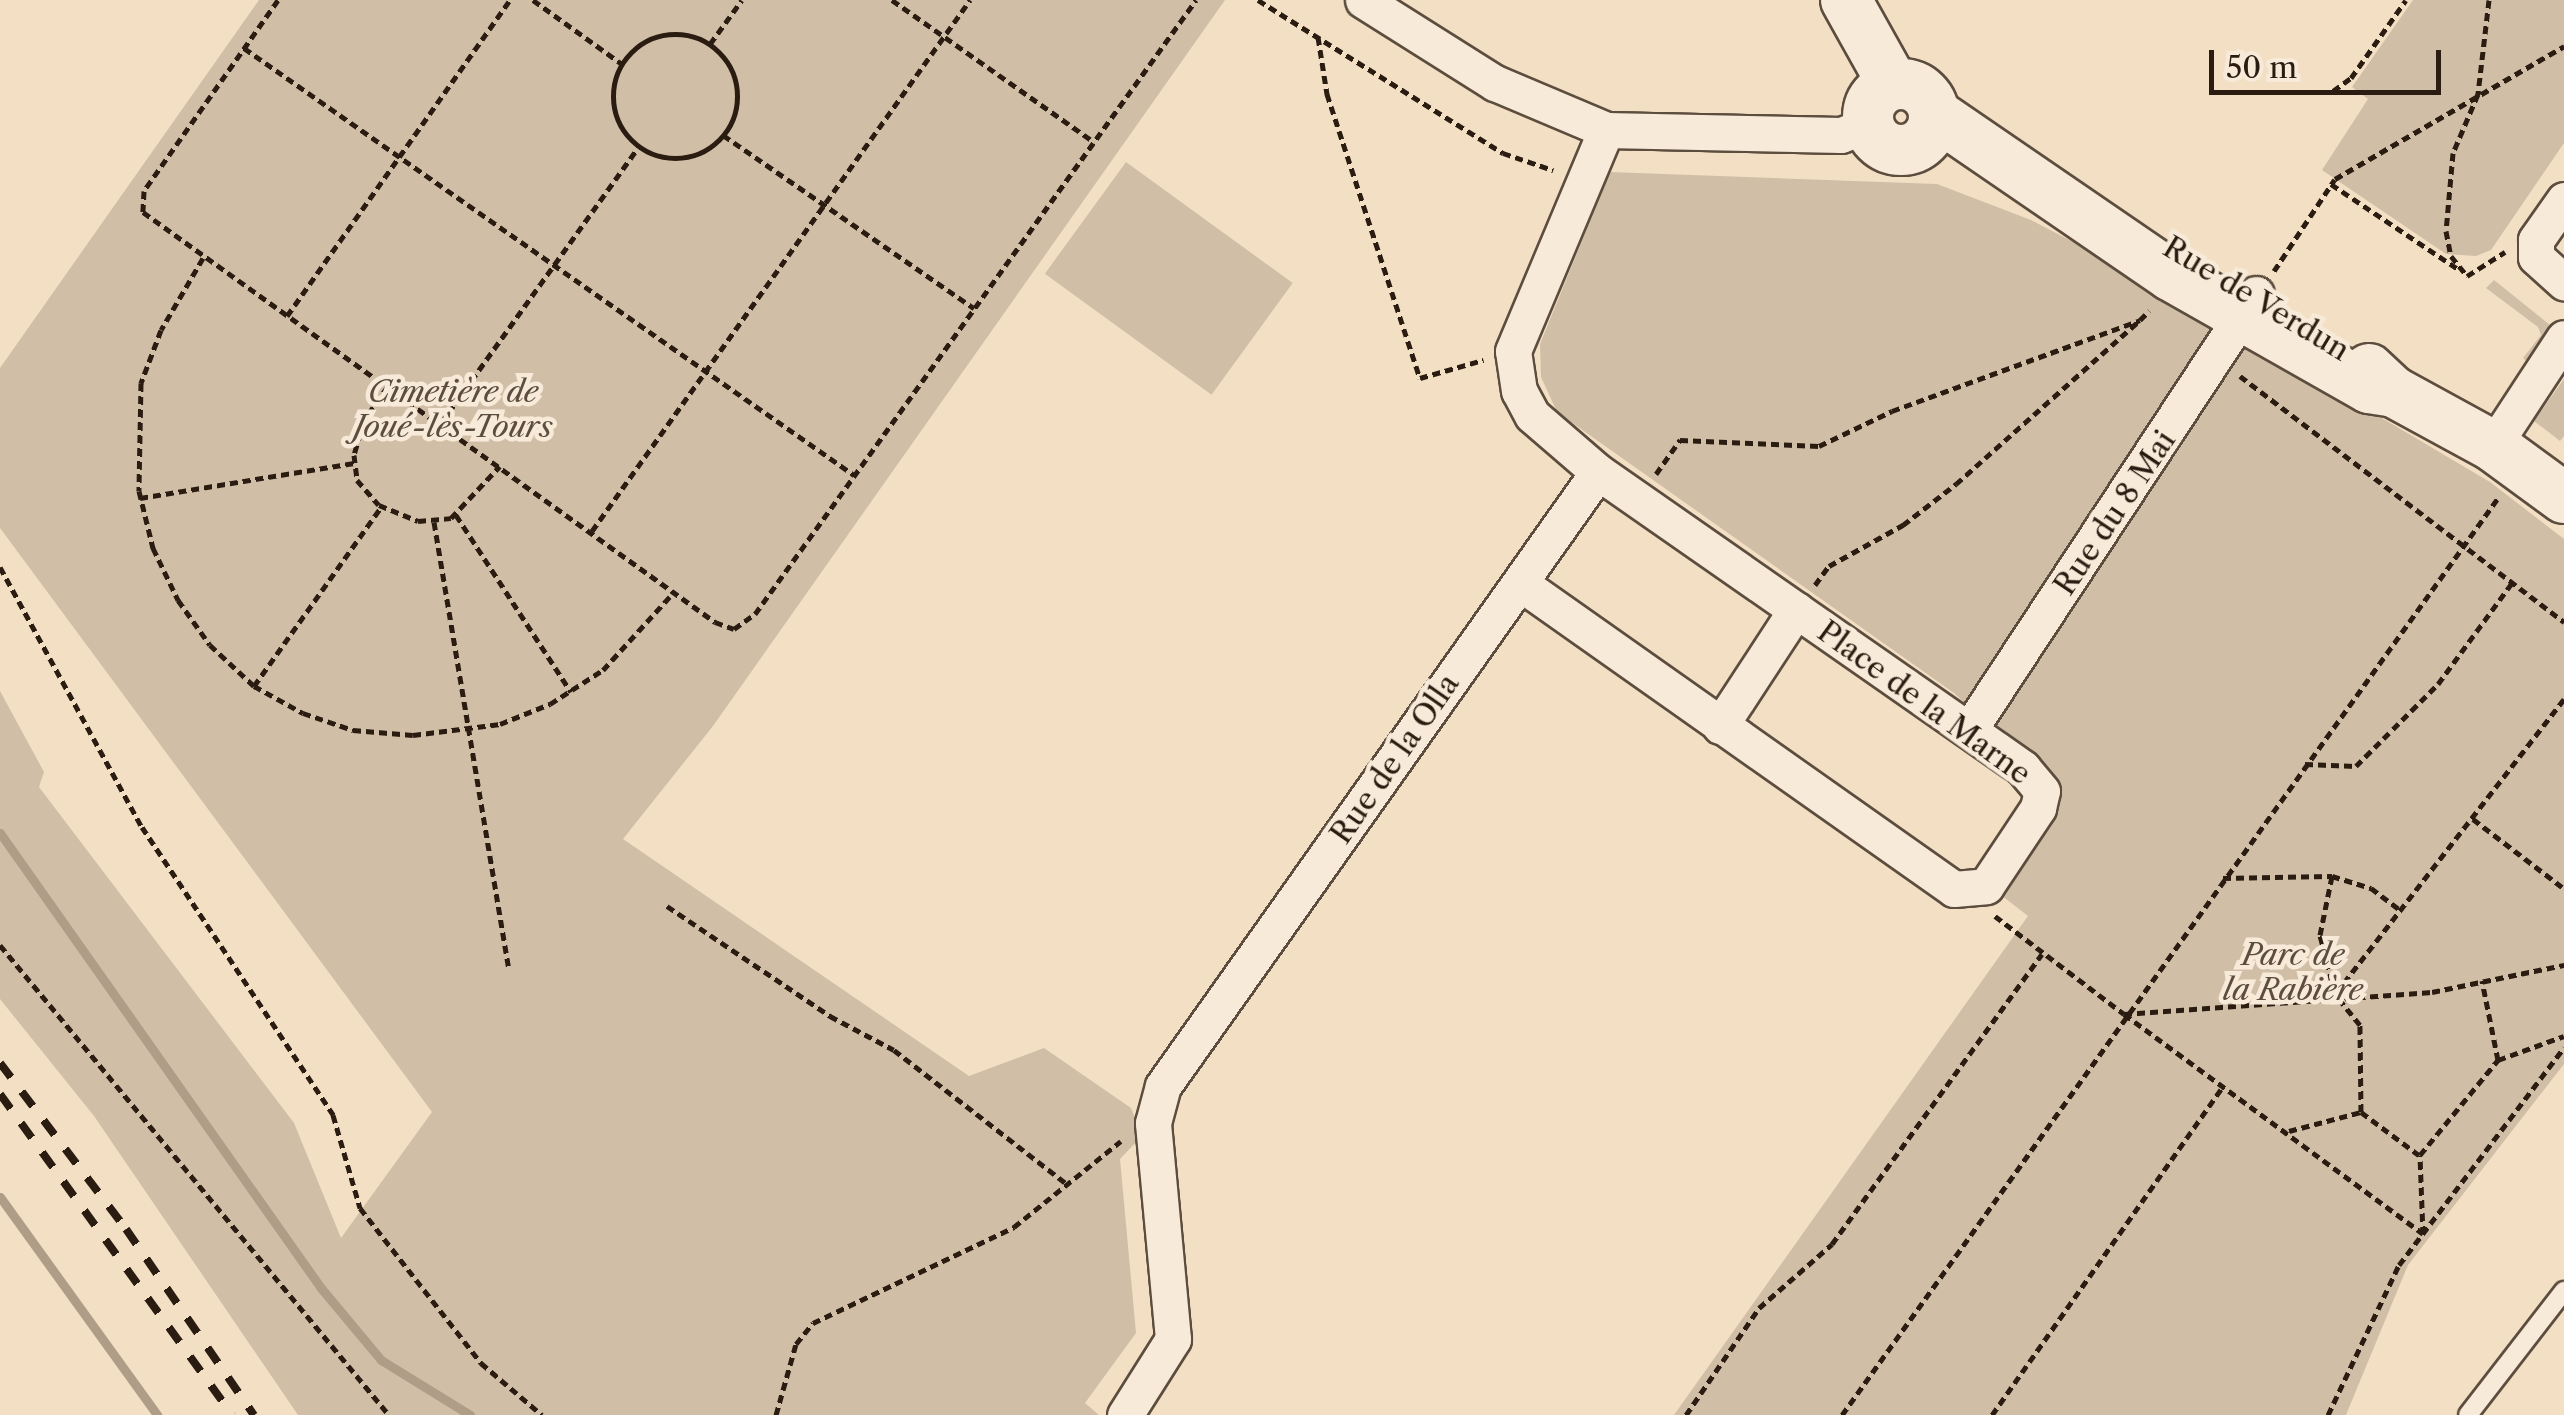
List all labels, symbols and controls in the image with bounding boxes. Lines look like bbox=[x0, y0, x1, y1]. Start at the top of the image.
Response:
scale bar bbox=[2214, 30, 2446, 92]
text: 50 m bbox=[2226, 49, 2297, 86]
street label: Rue de Verdun bbox=[2156, 229, 2356, 369]
park label: Cimetière de Joué-lès-Tours bbox=[353, 374, 553, 444]
street label: Rue du 8 Mai bbox=[2047, 424, 2183, 602]
street label: Place de la Marne bbox=[1810, 613, 2038, 793]
street label: Rue de la Olla bbox=[1323, 667, 1467, 851]
park label: Parc de la Rabière bbox=[2223, 937, 2363, 1008]

